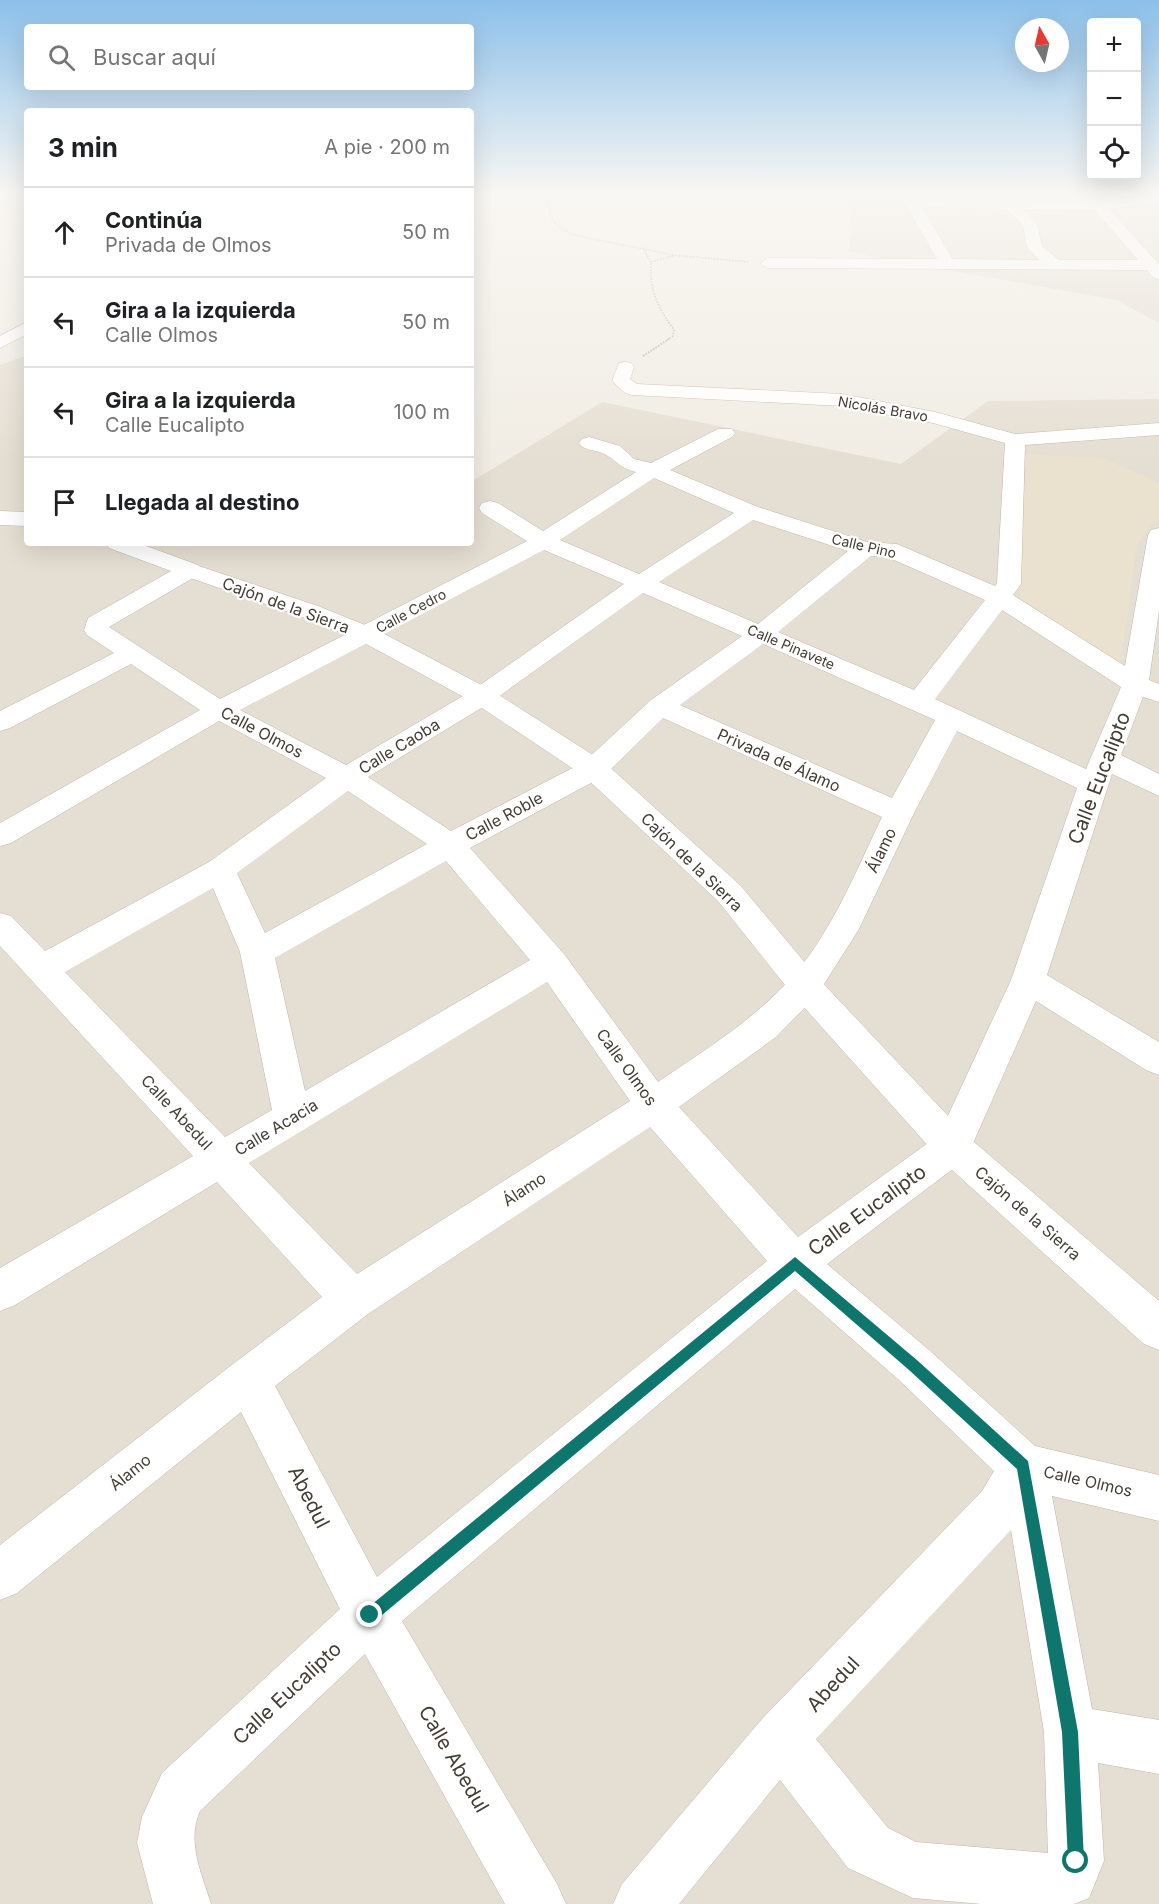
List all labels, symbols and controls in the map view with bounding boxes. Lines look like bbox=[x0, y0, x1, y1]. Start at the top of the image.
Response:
north arrow bbox=[1015, 18, 1069, 72]
map controls bbox=[1087, 18, 1141, 180]
button: + bbox=[1087, 18, 1141, 72]
search box bbox=[24, 24, 474, 90]
icon: search bbox=[45, 41, 78, 74]
text: Buscar aquí bbox=[93, 44, 216, 70]
button: − bbox=[1087, 72, 1141, 126]
button: locate bbox=[1087, 126, 1141, 180]
text: 3 min bbox=[48, 132, 118, 163]
text: A pie · 200 m bbox=[324, 135, 450, 159]
text: Continúa bbox=[105, 207, 203, 233]
icon: ahead bbox=[48, 216, 81, 249]
text: 50 m bbox=[402, 220, 450, 244]
text: Privada de Olmos bbox=[105, 233, 272, 257]
text: Gira a la izquierda bbox=[105, 297, 296, 323]
icon: left bbox=[48, 306, 81, 339]
text: 50 m bbox=[402, 310, 450, 334]
text: Calle Olmos bbox=[105, 323, 218, 347]
text: Gira a la izquierda bbox=[105, 387, 296, 413]
street label: Nicolás Bravo bbox=[837, 392, 929, 425]
icon: left bbox=[48, 396, 81, 429]
text: 100 m bbox=[393, 400, 450, 424]
text: Calle Eucalipto bbox=[105, 413, 245, 437]
icon: arrive bbox=[48, 486, 81, 519]
text: Llegada al destino bbox=[105, 489, 299, 515]
street label: Calle Pino bbox=[830, 530, 898, 561]
street label: Cajón de la Sierra bbox=[220, 573, 352, 637]
street label: Calle Cedro bbox=[373, 585, 449, 636]
street label: Calle Pinavete bbox=[745, 620, 838, 673]
street label: Calle Olmos bbox=[217, 702, 307, 762]
street label: Calle Eucalipto bbox=[1063, 708, 1135, 848]
street label: Calle Caoba bbox=[355, 714, 443, 778]
street label: Privada de Álamo bbox=[714, 724, 844, 796]
street label: Calle Roble bbox=[462, 787, 546, 845]
street label: Cajón de la Sierra bbox=[637, 808, 747, 916]
street label: Álamo bbox=[862, 824, 900, 876]
street label: Calle Olmos bbox=[592, 1025, 662, 1109]
street label: Calle Abedul bbox=[137, 1070, 217, 1154]
street label: Calle Acacia bbox=[231, 1094, 321, 1160]
street label: Calle Eucalipto bbox=[803, 1159, 931, 1261]
street label: Cajón de la Sierra bbox=[971, 1162, 1085, 1264]
street label: Álamo bbox=[499, 1168, 549, 1210]
street label: Álamo bbox=[105, 1449, 155, 1495]
street label: Calle Olmos bbox=[1042, 1461, 1134, 1501]
street label: Abedul bbox=[283, 1462, 335, 1532]
route end bbox=[356, 1601, 382, 1627]
street label: Calle Eucalipto bbox=[228, 1637, 346, 1749]
street label: Abedul bbox=[802, 1651, 864, 1717]
street label: Calle Abedul bbox=[414, 1701, 494, 1817]
route start bbox=[1062, 1847, 1088, 1873]

